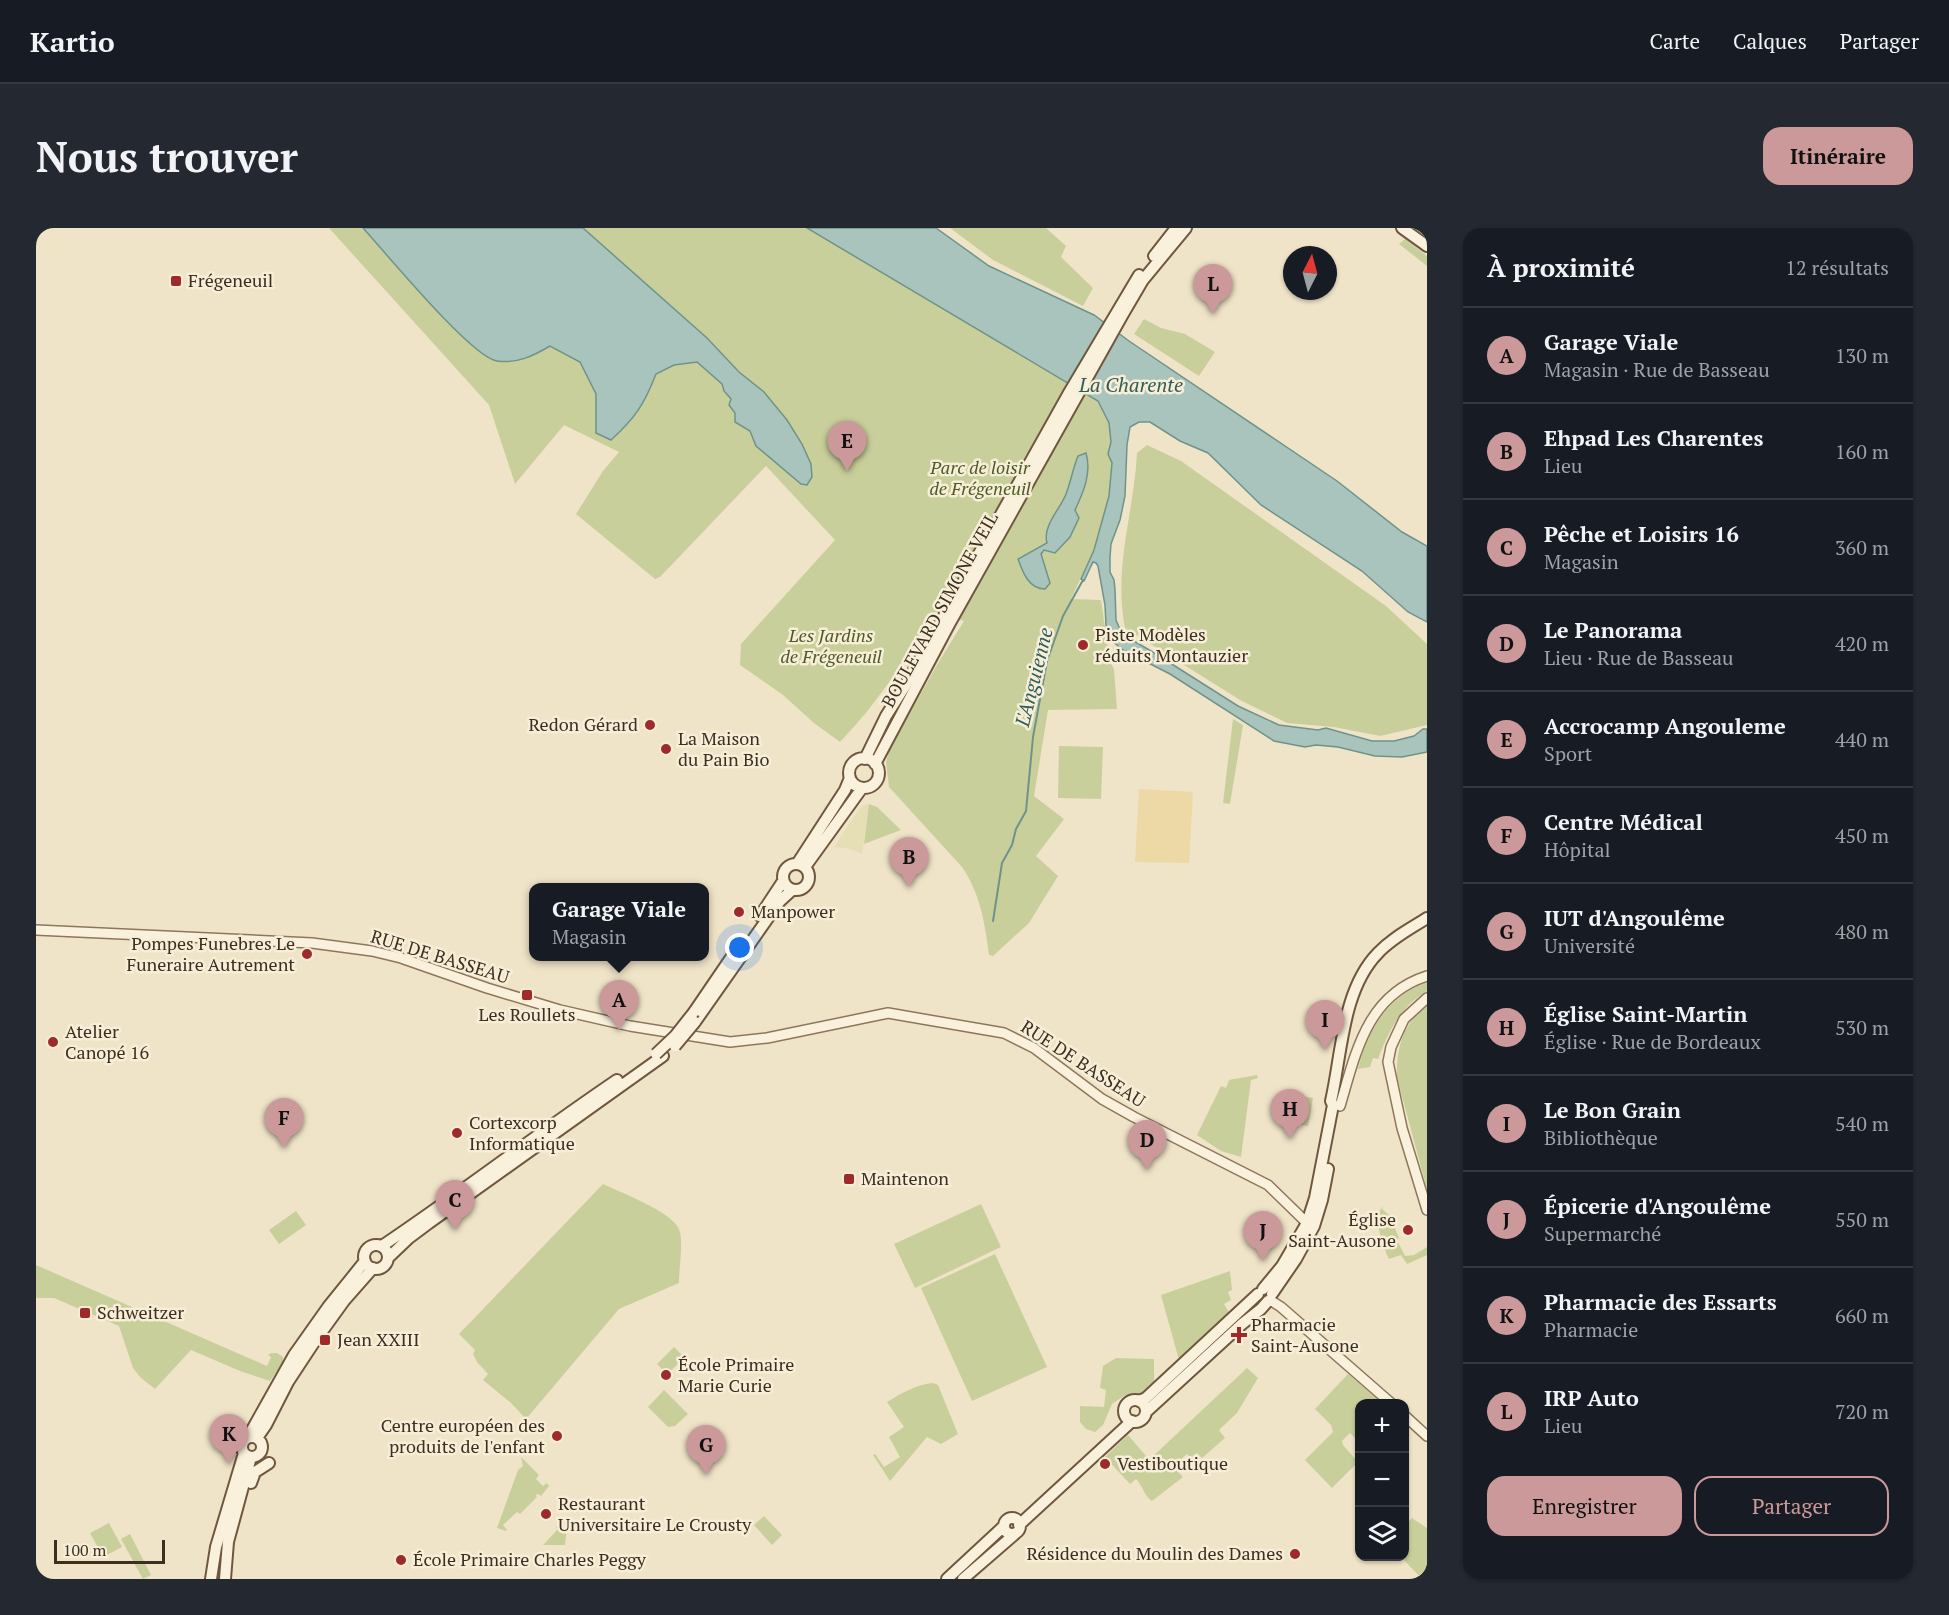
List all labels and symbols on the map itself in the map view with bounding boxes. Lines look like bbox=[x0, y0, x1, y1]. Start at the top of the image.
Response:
north arrow bbox=[1283, 246, 1337, 300]
pin: L bbox=[1194, 264, 1232, 314]
place label: Frégeneuil bbox=[188, 268, 273, 292]
marker: Frégeneuil bbox=[169, 274, 183, 288]
water label: La Charente bbox=[1078, 371, 1183, 398]
pin: E bbox=[828, 422, 866, 471]
park label: Parc de loisir de Frégeneuil bbox=[929, 455, 1031, 500]
street label: BOULEVARD SIMONE VEIL bbox=[875, 508, 1003, 711]
place label: Piste Modèles réduits Montauzier bbox=[1095, 622, 1248, 667]
park label: Les Jardins de Frégeneuil bbox=[780, 623, 882, 668]
water label: L'Anguienne bbox=[1008, 625, 1059, 730]
marker: Piste Modèles réduits Montauzier bbox=[1076, 638, 1090, 652]
place label: Redon Gérard bbox=[528, 712, 638, 736]
marker: Redon Gérard bbox=[643, 718, 657, 732]
place label: La Maison du Pain Bio bbox=[678, 726, 769, 771]
marker: La Maison du Pain Bio bbox=[659, 742, 673, 756]
pin: B bbox=[890, 838, 928, 887]
place label: Manpower bbox=[751, 899, 835, 923]
marker: Manpower bbox=[732, 905, 746, 919]
street label: RUE DE BASSEAU bbox=[368, 924, 512, 989]
place label: Pompes Funebres Le Funeraire Autrement bbox=[126, 931, 295, 976]
your location bbox=[725, 933, 754, 962]
marker: Pompes Funebres Le Funeraire Autrement bbox=[300, 947, 314, 961]
pin: A bbox=[600, 980, 638, 1030]
marker: Les Roullets bbox=[520, 988, 534, 1002]
pin: I bbox=[1306, 1000, 1344, 1050]
place label: Les Roullets bbox=[479, 1002, 575, 1026]
street label: RUE DE BASSEAU bbox=[1017, 1014, 1150, 1112]
place label: Atelier Canopé 16 bbox=[65, 1019, 150, 1064]
marker: Atelier Canopé 16 bbox=[46, 1035, 60, 1049]
pin: H bbox=[1270, 1090, 1310, 1139]
pin: F bbox=[264, 1098, 304, 1148]
place label: Cortexcorp Informatique bbox=[469, 1110, 575, 1155]
pin: D bbox=[1128, 1120, 1166, 1170]
marker: Cortexcorp Informatique bbox=[450, 1126, 464, 1140]
place label: Maintenon bbox=[861, 1166, 949, 1190]
marker: Maintenon bbox=[842, 1172, 856, 1186]
pin: C bbox=[436, 1180, 474, 1230]
place label: Église Saint-Ausone bbox=[1288, 1207, 1396, 1252]
pin: J bbox=[1244, 1212, 1282, 1261]
marker: Église Saint-Ausone bbox=[1401, 1223, 1415, 1237]
place label: Schweitzer bbox=[97, 1300, 184, 1324]
marker: Schweitzer bbox=[78, 1306, 92, 1320]
place label: Pharmacie Saint-Ausone bbox=[1251, 1312, 1359, 1357]
place label: Jean XXIII bbox=[337, 1327, 419, 1351]
marker: Pharmacie Saint-Ausone bbox=[1232, 1328, 1246, 1342]
marker: Jean XXIII bbox=[318, 1333, 332, 1347]
place label: École Primaire Marie Curie bbox=[678, 1352, 794, 1397]
marker: École Primaire Marie Curie bbox=[659, 1368, 673, 1382]
place label: Centre européen des produits de l'enfant bbox=[381, 1413, 545, 1458]
pin: K bbox=[210, 1414, 248, 1464]
pin: G bbox=[686, 1426, 726, 1475]
marker: Centre européen des produits de l'enfant bbox=[550, 1429, 564, 1443]
place label: Vestiboutique bbox=[1117, 1451, 1228, 1475]
marker: Vestiboutique bbox=[1098, 1457, 1112, 1471]
place label: Restaurant Universitaire Le Crousty bbox=[558, 1491, 752, 1536]
marker: Restaurant Universitaire Le Crousty bbox=[539, 1507, 553, 1521]
scale bar bbox=[54, 1537, 165, 1564]
place label: Résidence du Moulin des Dames bbox=[1026, 1541, 1283, 1565]
place label: École Primaire Charles Peggy bbox=[413, 1547, 647, 1571]
marker: Résidence du Moulin des Dames bbox=[1288, 1547, 1302, 1561]
marker: École Primaire Charles Peggy bbox=[394, 1553, 408, 1567]

